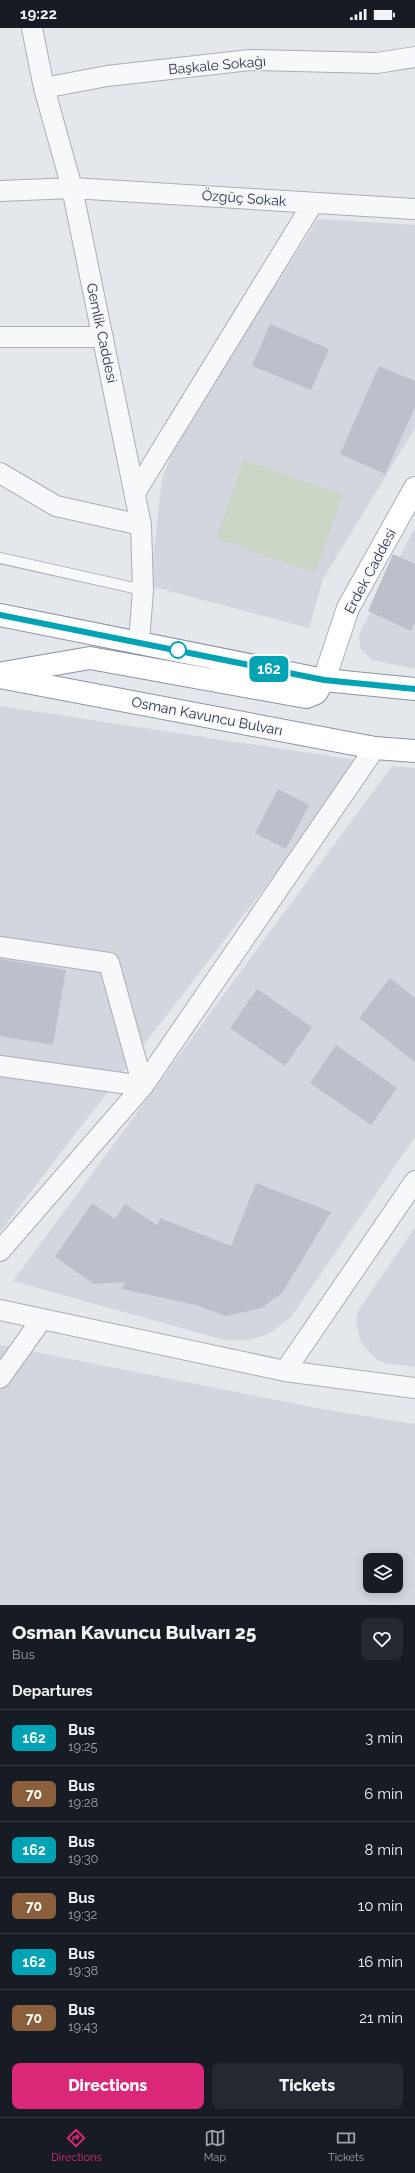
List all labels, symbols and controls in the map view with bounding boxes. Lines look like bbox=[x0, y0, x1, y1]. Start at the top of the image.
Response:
text: 19:22 bbox=[20, 5, 57, 23]
street label: Başkale Sokağı bbox=[168, 53, 266, 77]
street label: Özgüç Sokak bbox=[201, 185, 288, 209]
street label: Gemlik Caddesi bbox=[84, 282, 120, 384]
street label: Erdek Caddesi bbox=[341, 526, 399, 616]
unlabelled marker bbox=[169, 641, 187, 659]
line badge: 162 bbox=[246, 656, 292, 682]
text: 162 bbox=[257, 661, 281, 677]
street label: Osman Kavuncu Bulvarı bbox=[130, 694, 284, 738]
map controls bbox=[363, 1553, 403, 1593]
button: layers bbox=[363, 1553, 403, 1593]
button: heart bbox=[361, 1618, 403, 1660]
text: Osman Kavuncu Bulvarı 25 bbox=[12, 1621, 256, 1643]
text: Bus bbox=[12, 1647, 35, 1662]
text: Departures bbox=[12, 1682, 93, 1700]
text: Bus bbox=[68, 1721, 95, 1739]
text: 3 min bbox=[365, 1729, 403, 1747]
text: 162 bbox=[22, 1730, 46, 1746]
text: 19:25 bbox=[68, 1739, 97, 1754]
text: Bus bbox=[68, 1777, 95, 1795]
text: 6 min bbox=[364, 1785, 403, 1803]
text: 70 bbox=[26, 1786, 42, 1802]
text: 19:28 bbox=[68, 1795, 98, 1810]
text: Bus bbox=[68, 1833, 95, 1851]
text: 8 min bbox=[364, 1841, 403, 1859]
text: 162 bbox=[22, 1842, 46, 1858]
text: 19:30 bbox=[68, 1851, 99, 1866]
text: Bus bbox=[68, 1889, 95, 1907]
text: 10 min bbox=[358, 1897, 403, 1915]
text: 70 bbox=[26, 1898, 42, 1914]
text: 19:32 bbox=[68, 1907, 97, 1922]
text: Bus bbox=[68, 1945, 95, 1963]
text: 16 min bbox=[358, 1953, 403, 1971]
text: 162 bbox=[22, 1954, 46, 1970]
text: 19:38 bbox=[68, 1963, 98, 1978]
text: Bus bbox=[68, 2001, 95, 2019]
text: 21 min bbox=[359, 2009, 403, 2027]
text: 70 bbox=[26, 2010, 42, 2026]
text: 19:43 bbox=[68, 2019, 98, 2034]
button: Directions bbox=[12, 2063, 204, 2109]
button: Tickets bbox=[212, 2063, 403, 2109]
tab: Directions bbox=[51, 2127, 102, 2164]
tab: Map bbox=[204, 2127, 226, 2164]
tab: Tickets bbox=[328, 2127, 364, 2164]

